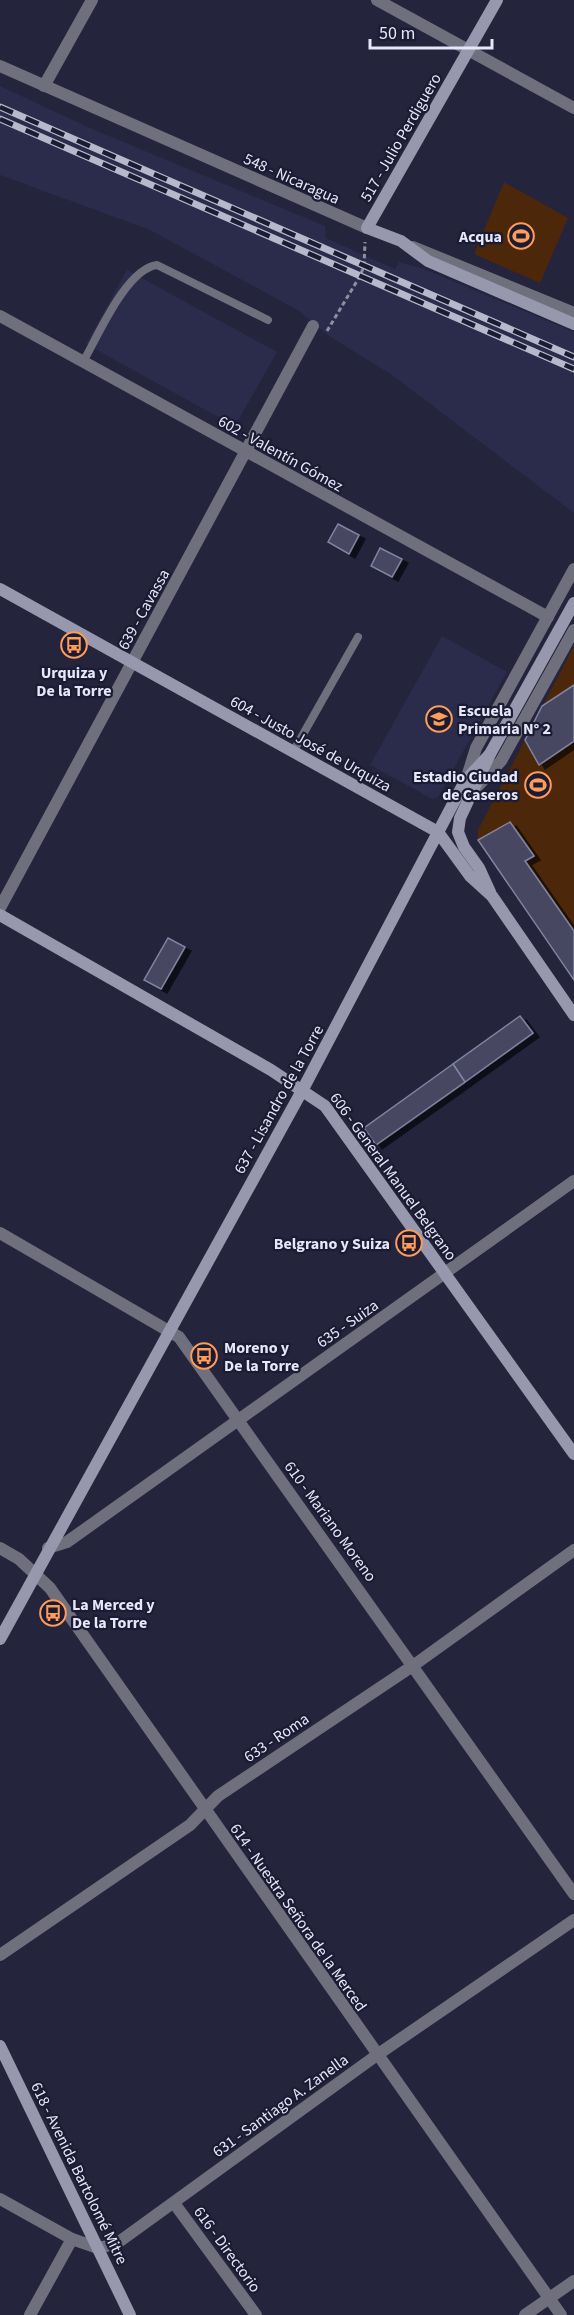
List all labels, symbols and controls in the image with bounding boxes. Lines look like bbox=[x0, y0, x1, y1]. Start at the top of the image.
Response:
scale bar bbox=[370, 12, 492, 50]
text: 50 m bbox=[379, 21, 415, 46]
street label: 517 - Julio Perdiguero bbox=[355, 69, 447, 206]
street label: 548 - Nicaragua bbox=[240, 148, 343, 210]
sports icon: Acqua bbox=[506, 221, 536, 251]
place label: Acqua bbox=[458, 226, 502, 248]
street label: 602 - Valentín Gómez bbox=[214, 410, 347, 497]
street label: 639 - Cavassa bbox=[113, 565, 175, 654]
bus stop icon: Urquiza y De la Torre bbox=[59, 630, 89, 660]
place label: Urquiza y De la Torre bbox=[36, 662, 112, 702]
street label: 604 - Justo José de Urquiza bbox=[226, 690, 395, 797]
place label: Escuela Primaria N° 2 bbox=[458, 700, 551, 740]
school or university icon: Escuela Primaria N° 2 bbox=[424, 704, 454, 734]
place label: Estadio Ciudad de Caseros bbox=[413, 766, 518, 806]
sports icon: Estadio Ciudad de Caseros bbox=[523, 770, 553, 800]
street label: 637 - Lisandro de la Torre bbox=[229, 1021, 329, 1178]
street label: 606 - General Manuel Belgrano bbox=[325, 1088, 462, 1265]
bus stop icon: Belgrano y Suiza bbox=[394, 1228, 424, 1258]
place label: Belgrano y Suiza bbox=[274, 1233, 390, 1255]
street label: 635 - Suiza bbox=[312, 1294, 383, 1353]
place label: Moreno y De la Torre bbox=[224, 1337, 299, 1377]
bus stop icon: Moreno y De la Torre bbox=[189, 1341, 219, 1371]
street label: 610 - Mariano Moreno bbox=[279, 1457, 381, 1586]
place label: La Merced y De la Torre bbox=[72, 1594, 155, 1634]
bus stop icon: La Merced y De la Torre bbox=[38, 1598, 68, 1628]
street label: 633 - Roma bbox=[240, 1708, 313, 1768]
street label: 614 - Nuestra Señora de la Merced bbox=[225, 1819, 372, 2016]
street label: 631 - Santiago A. Zanella bbox=[208, 2049, 353, 2163]
street label: 618 - Avenida Bartolomé Mitre bbox=[25, 2079, 133, 2268]
street label: 616 - Directorio bbox=[188, 2202, 266, 2297]

